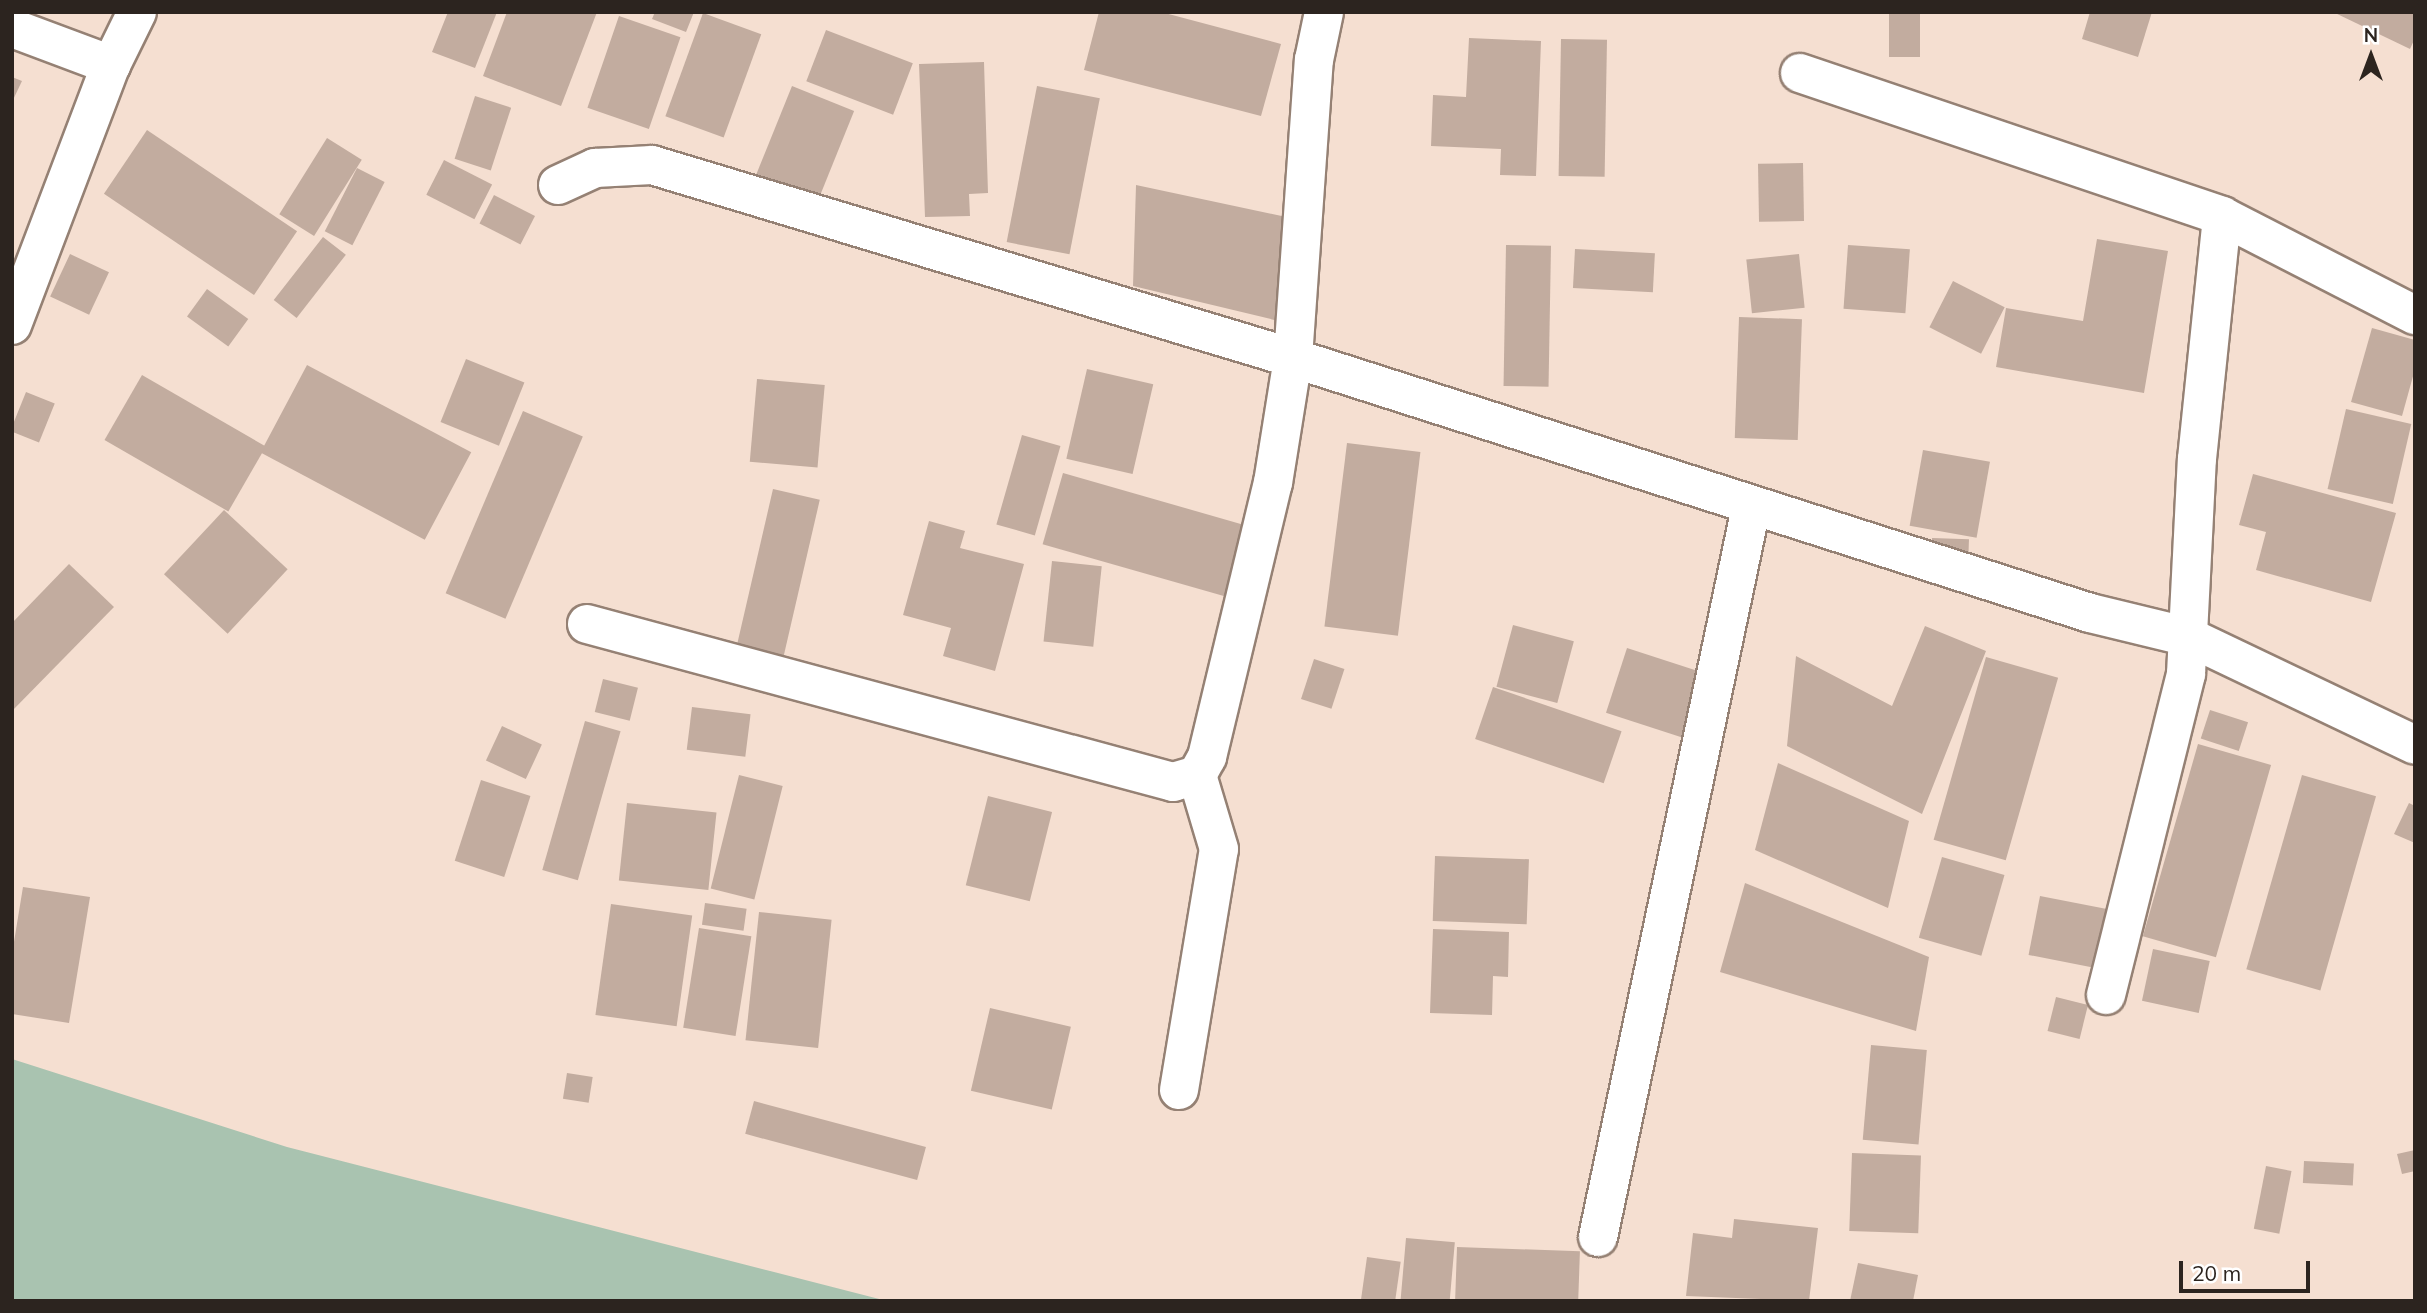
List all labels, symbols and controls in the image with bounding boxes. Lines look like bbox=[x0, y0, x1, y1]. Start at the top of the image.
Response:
north arrow bbox=[2336, 21, 2406, 91]
text: N bbox=[2364, 23, 2378, 47]
scale bar bbox=[2182, 1246, 2313, 1290]
text: 20 m bbox=[2192, 1260, 2241, 1286]

